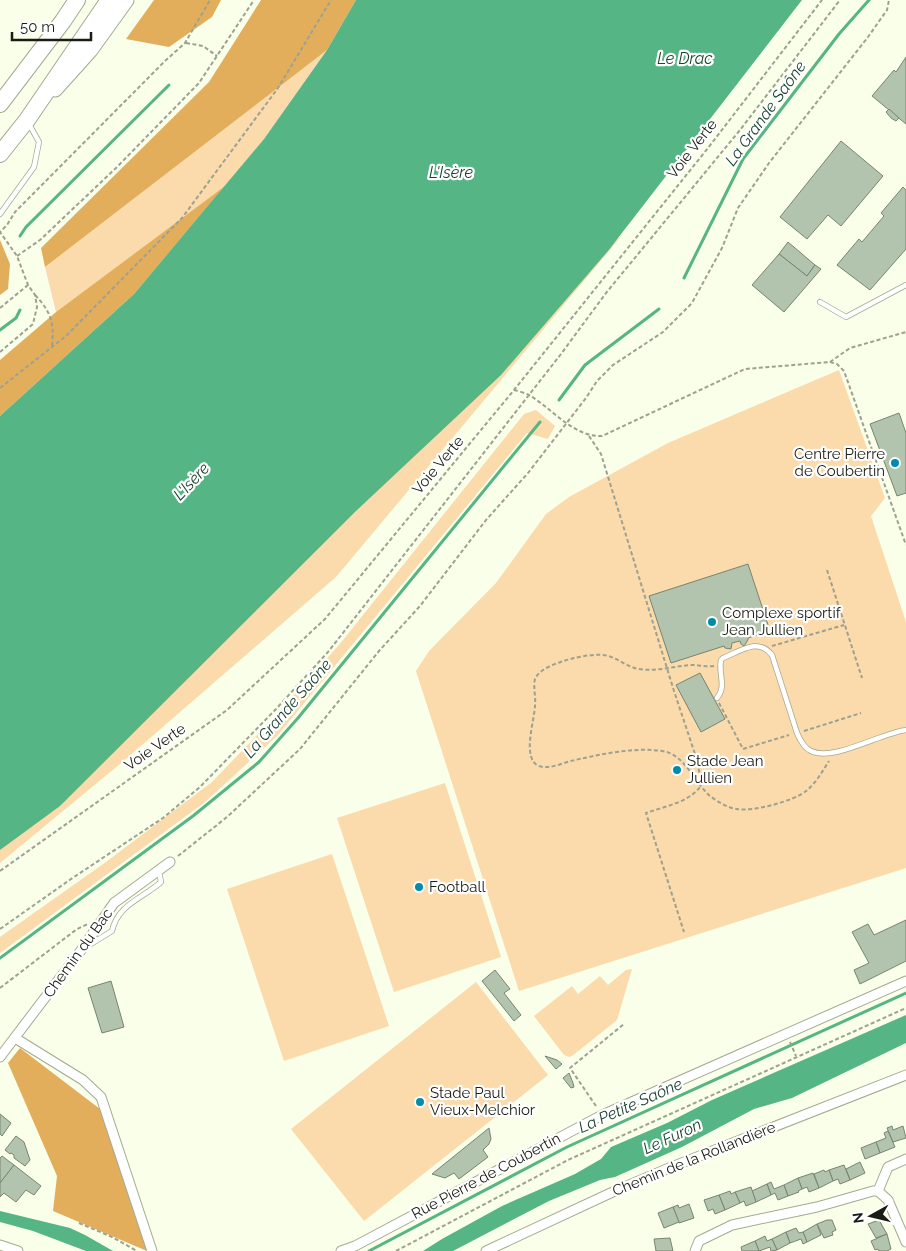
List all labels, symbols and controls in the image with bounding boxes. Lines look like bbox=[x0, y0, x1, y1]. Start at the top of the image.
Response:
scale bar bbox=[12, 10, 91, 42]
text: 50 m bbox=[20, 18, 55, 36]
water label: Le Drac bbox=[657, 49, 713, 68]
water label: La Grande Saône bbox=[721, 57, 810, 169]
street label: Voie Verte bbox=[663, 116, 721, 182]
water label: L'Isère bbox=[429, 163, 474, 182]
street label: Voie Verte bbox=[408, 432, 468, 498]
place label: Centre Pierre de Coubertin bbox=[794, 445, 885, 480]
marker: Centre Pierre de Coubertin bbox=[889, 457, 901, 469]
water label: L'Isère bbox=[169, 458, 214, 504]
place label: Complexe sportif Jean Jullien bbox=[722, 604, 842, 639]
marker: Complexe sportif Jean Jullien bbox=[706, 616, 718, 628]
water label: La Grande Saône bbox=[239, 655, 336, 762]
street label: Voie Verte bbox=[121, 719, 189, 775]
place label: Stade Jean Jullien bbox=[687, 752, 764, 787]
marker: Stade Jean Jullien bbox=[671, 764, 683, 776]
place label: Football bbox=[429, 878, 487, 896]
marker: Football bbox=[413, 881, 425, 893]
street label: Chemin du Bac bbox=[40, 905, 116, 1001]
water label: La Petite Saône bbox=[575, 1074, 686, 1137]
place label: Stade Paul Vieux-Melchior bbox=[430, 1084, 536, 1119]
marker: Stade Paul Vieux-Melchior bbox=[414, 1096, 426, 1108]
water label: Le Furon bbox=[640, 1115, 704, 1158]
street label: Chemin de la Rollandière bbox=[610, 1118, 778, 1200]
street label: Rue Pierre de Coubertin bbox=[408, 1129, 564, 1223]
north arrow bbox=[846, 1191, 896, 1241]
text: N bbox=[849, 1211, 867, 1224]

